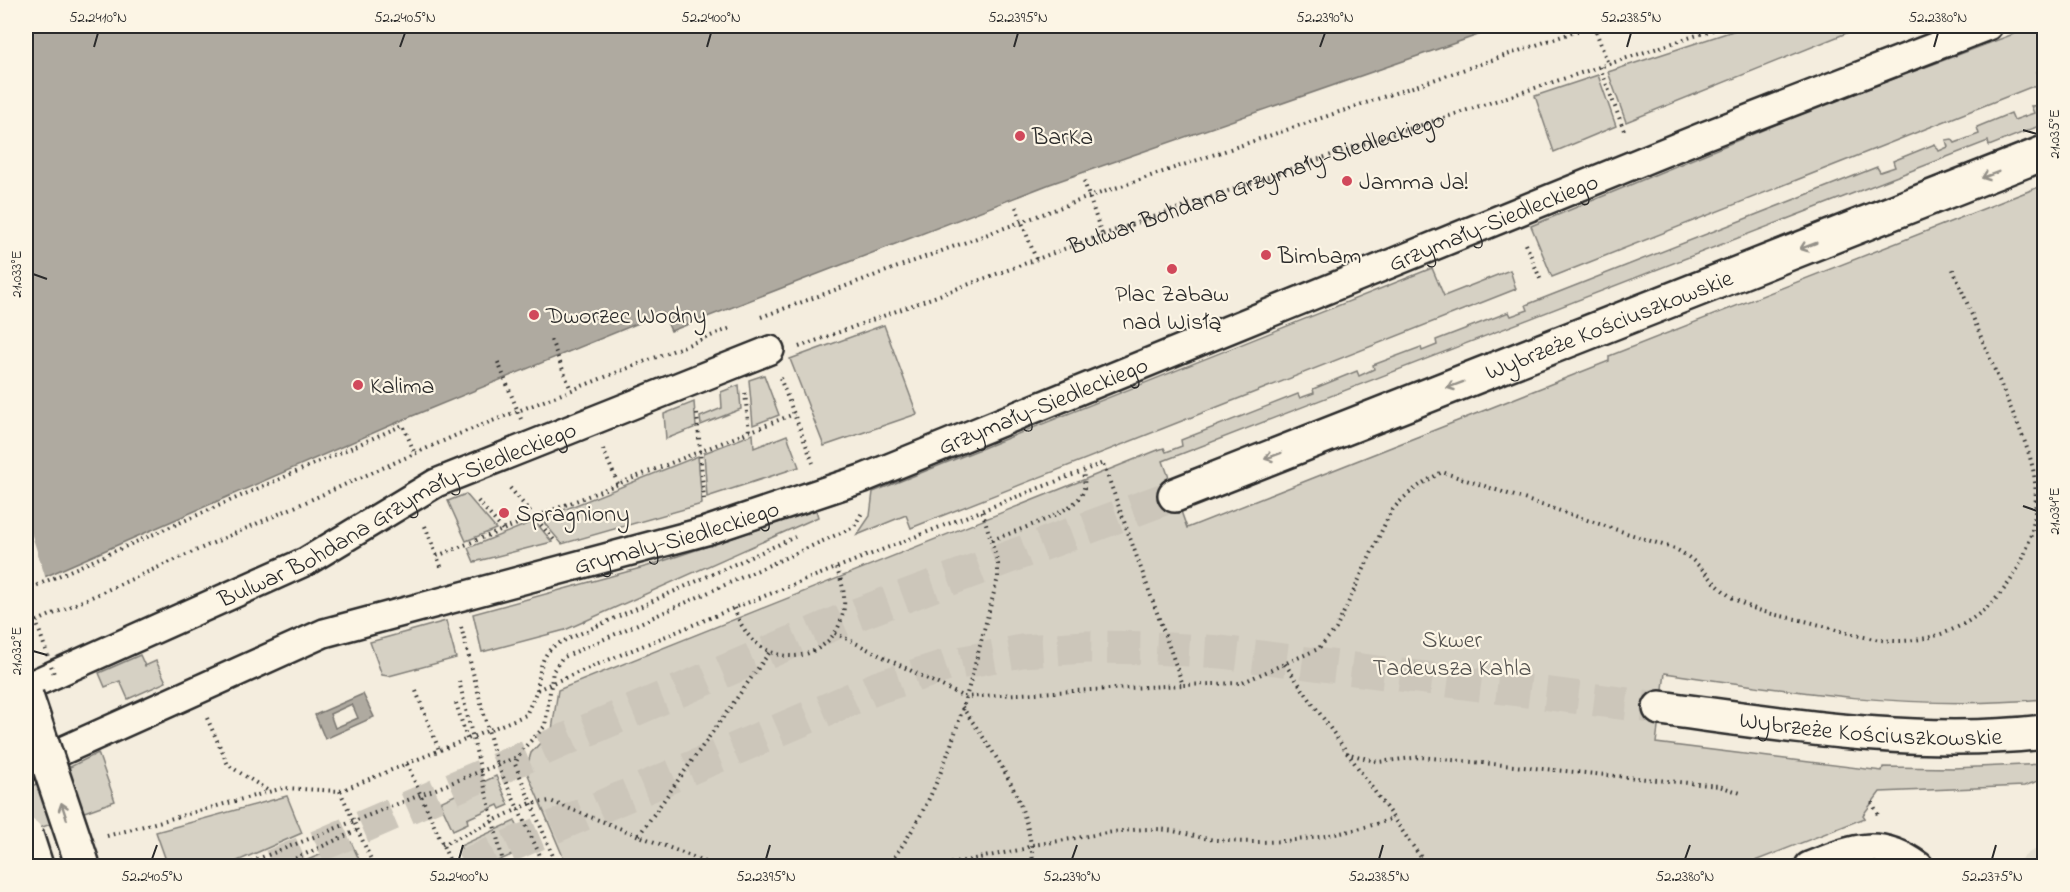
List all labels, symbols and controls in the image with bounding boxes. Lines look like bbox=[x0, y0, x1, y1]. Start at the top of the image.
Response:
text: 52.2410°N bbox=[69, 7, 127, 29]
text: 52.2405°N bbox=[374, 7, 436, 29]
text: 52.2400°N bbox=[681, 7, 741, 29]
text: 52.2395°N bbox=[988, 7, 1048, 29]
text: 52.2390°N bbox=[1296, 7, 1354, 29]
text: 52.2385°N bbox=[1600, 7, 1662, 29]
text: 52.2380°N bbox=[1909, 7, 1968, 29]
street label: Bulwar Bohdana Grzymały-Siedleckiego bbox=[1063, 104, 1450, 266]
text: 21.035°E bbox=[2044, 109, 2066, 159]
place label: BarKa bbox=[1031, 121, 1093, 156]
marker: BarKa bbox=[1013, 129, 1027, 143]
place label: Jamma Ja! bbox=[1359, 166, 1469, 201]
street label: Grzymały-Siedleckiego bbox=[1384, 166, 1604, 283]
one-way arrow bbox=[1981, 170, 2000, 181]
marker: Jamma Ja! bbox=[1340, 174, 1354, 188]
place label: Bimbam bbox=[1277, 240, 1361, 275]
one-way arrow bbox=[1800, 241, 1818, 252]
marker: Bimbam bbox=[1259, 248, 1273, 262]
text: 21.033°E bbox=[6, 250, 28, 298]
marker: Plac Zabaw nad Wisłą bbox=[1165, 262, 1179, 276]
street label: Wybrzeże Kościuszkowskie bbox=[1480, 262, 1739, 391]
place label: Plac Zabaw nad Wisłą bbox=[1115, 278, 1229, 341]
place label: Dworzec Wodny bbox=[545, 300, 706, 336]
marker: Dworzec Wodny bbox=[527, 308, 541, 322]
street label: Grzymały-Siedleckiego bbox=[934, 349, 1154, 466]
place label: Kalima bbox=[370, 370, 435, 405]
marker: Kalima bbox=[351, 378, 365, 392]
one-way arrow bbox=[1446, 380, 1465, 391]
street label: Bulwar Bohdana Grzymały-Siedleckiego bbox=[212, 414, 582, 619]
one-way arrow bbox=[1265, 451, 1283, 462]
text: 21.034°E bbox=[2044, 487, 2066, 535]
street label: Grymaly-Siedleckiego bbox=[570, 493, 784, 585]
place label: Spragniony bbox=[516, 498, 629, 534]
marker: Spragniony bbox=[497, 506, 511, 520]
park label: Skwer Tadeusza Kahla bbox=[1373, 624, 1531, 687]
text: 21.032°E bbox=[6, 627, 28, 675]
street label: Wybrzeże Kościuszkowskie bbox=[1737, 704, 2003, 757]
one-way arrow bbox=[58, 802, 69, 821]
text: 52.2405°N bbox=[121, 866, 183, 888]
text: 52.2400°N bbox=[429, 866, 489, 888]
text: 52.2395°N bbox=[736, 866, 796, 888]
text: 52.2390°N bbox=[1043, 866, 1101, 888]
text: 52.2385°N bbox=[1348, 866, 1410, 888]
text: 52.2380°N bbox=[1656, 866, 1715, 888]
text: 52.2375°N bbox=[1961, 866, 2023, 888]

